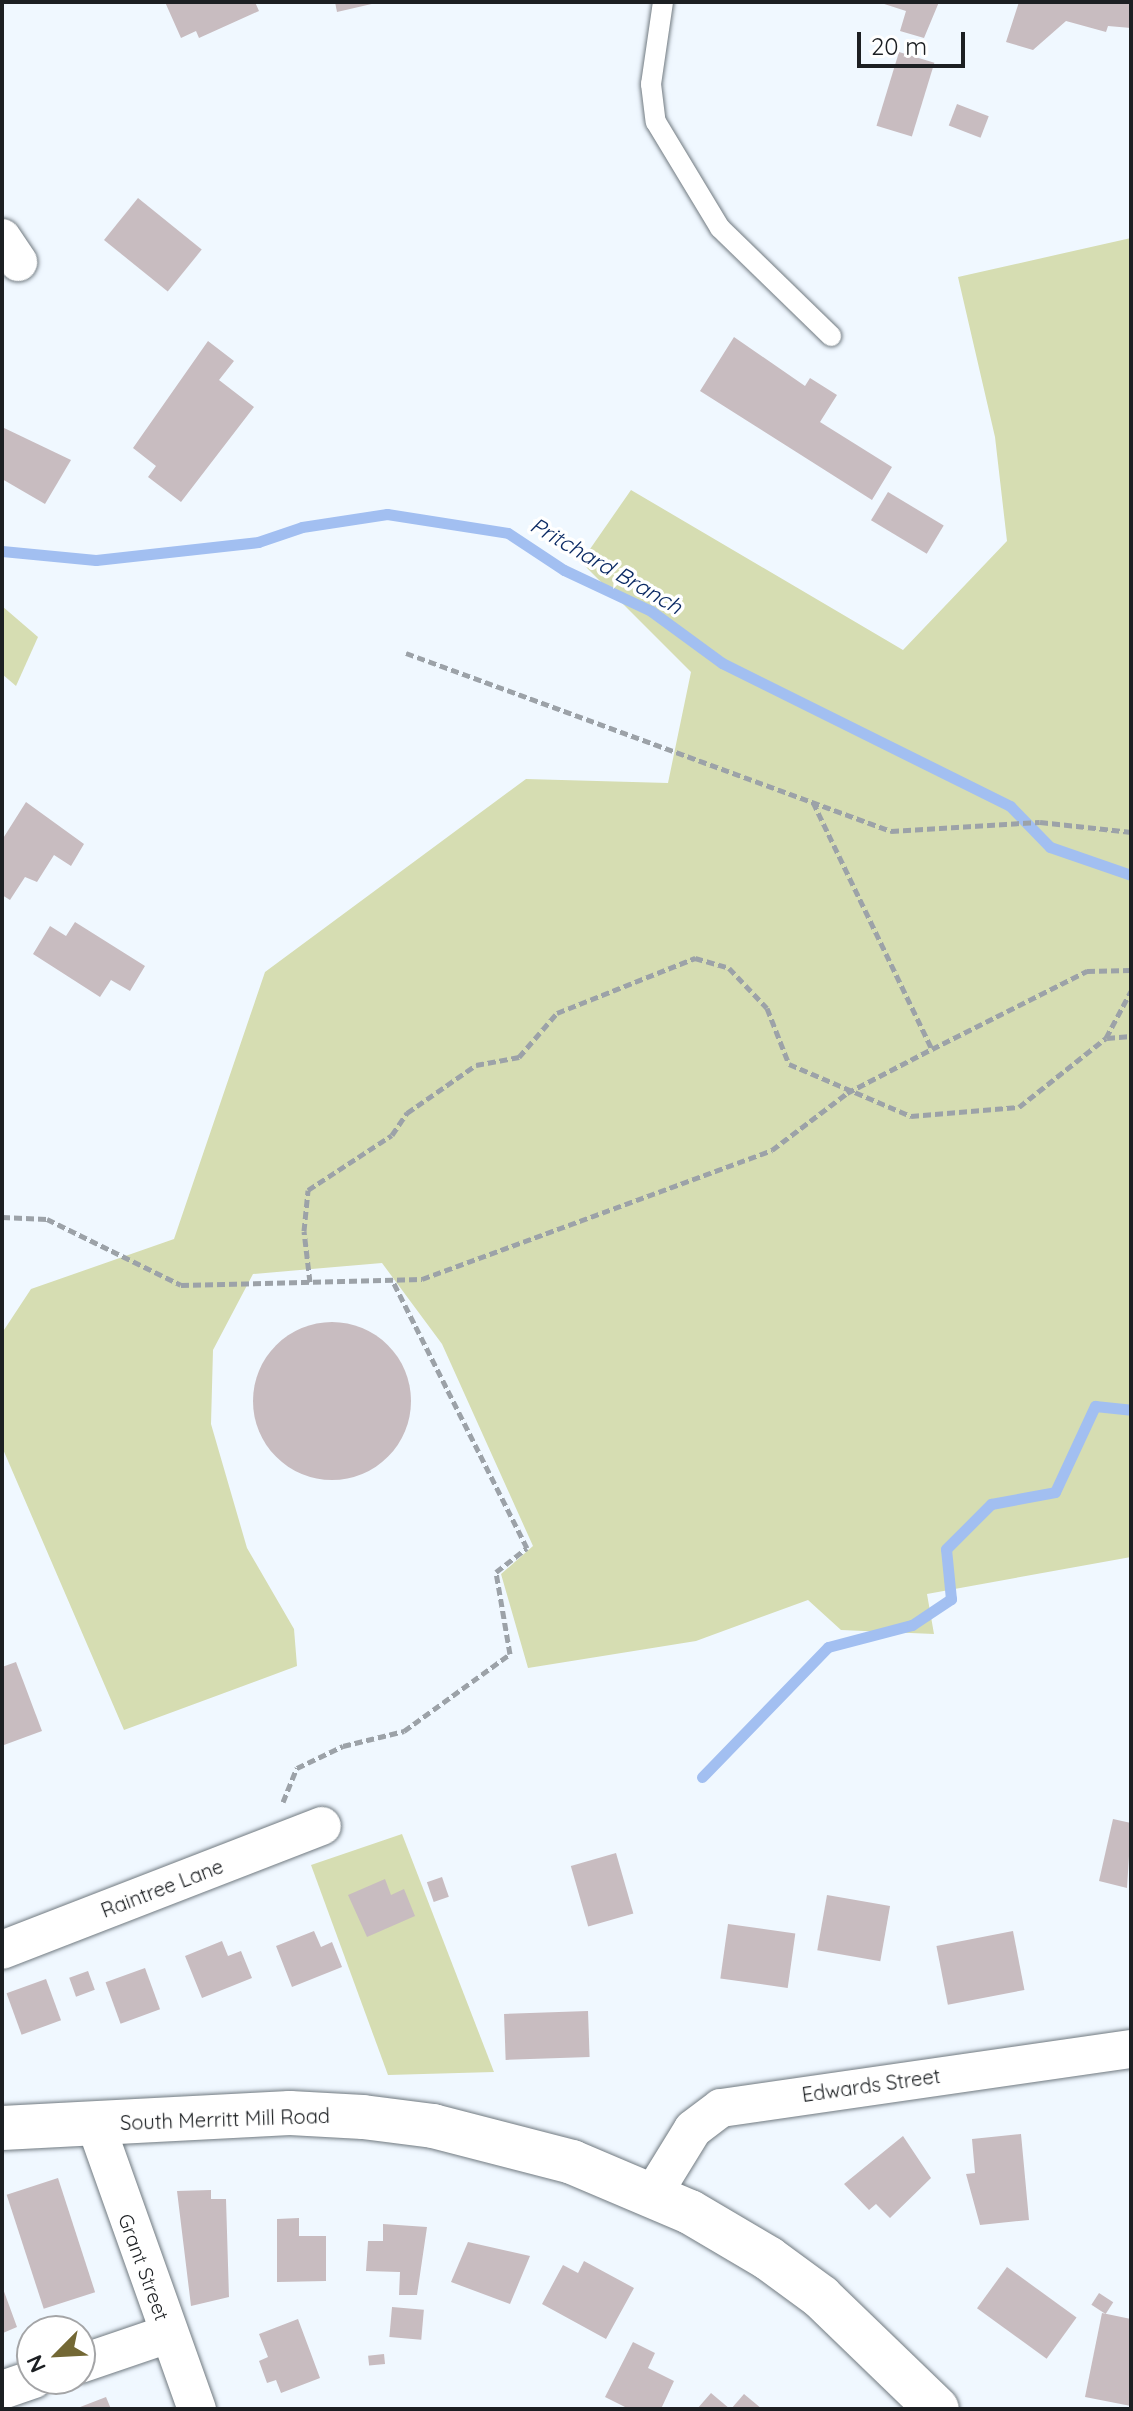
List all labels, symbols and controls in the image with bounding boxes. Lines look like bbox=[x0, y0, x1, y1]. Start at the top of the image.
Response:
scale bar bbox=[861, 16, 969, 66]
text: 20 m bbox=[871, 31, 927, 61]
water label: Pritchard Branch bbox=[526, 512, 686, 620]
street label: Raintree Lane bbox=[97, 1854, 227, 1922]
street label: Edwards Street bbox=[800, 2063, 942, 2107]
street label: South Merritt Mill Road bbox=[120, 2103, 330, 2135]
street label: Grant Street bbox=[114, 2210, 174, 2324]
north arrow bbox=[16, 2315, 96, 2395]
text: N bbox=[20, 2351, 52, 2377]

